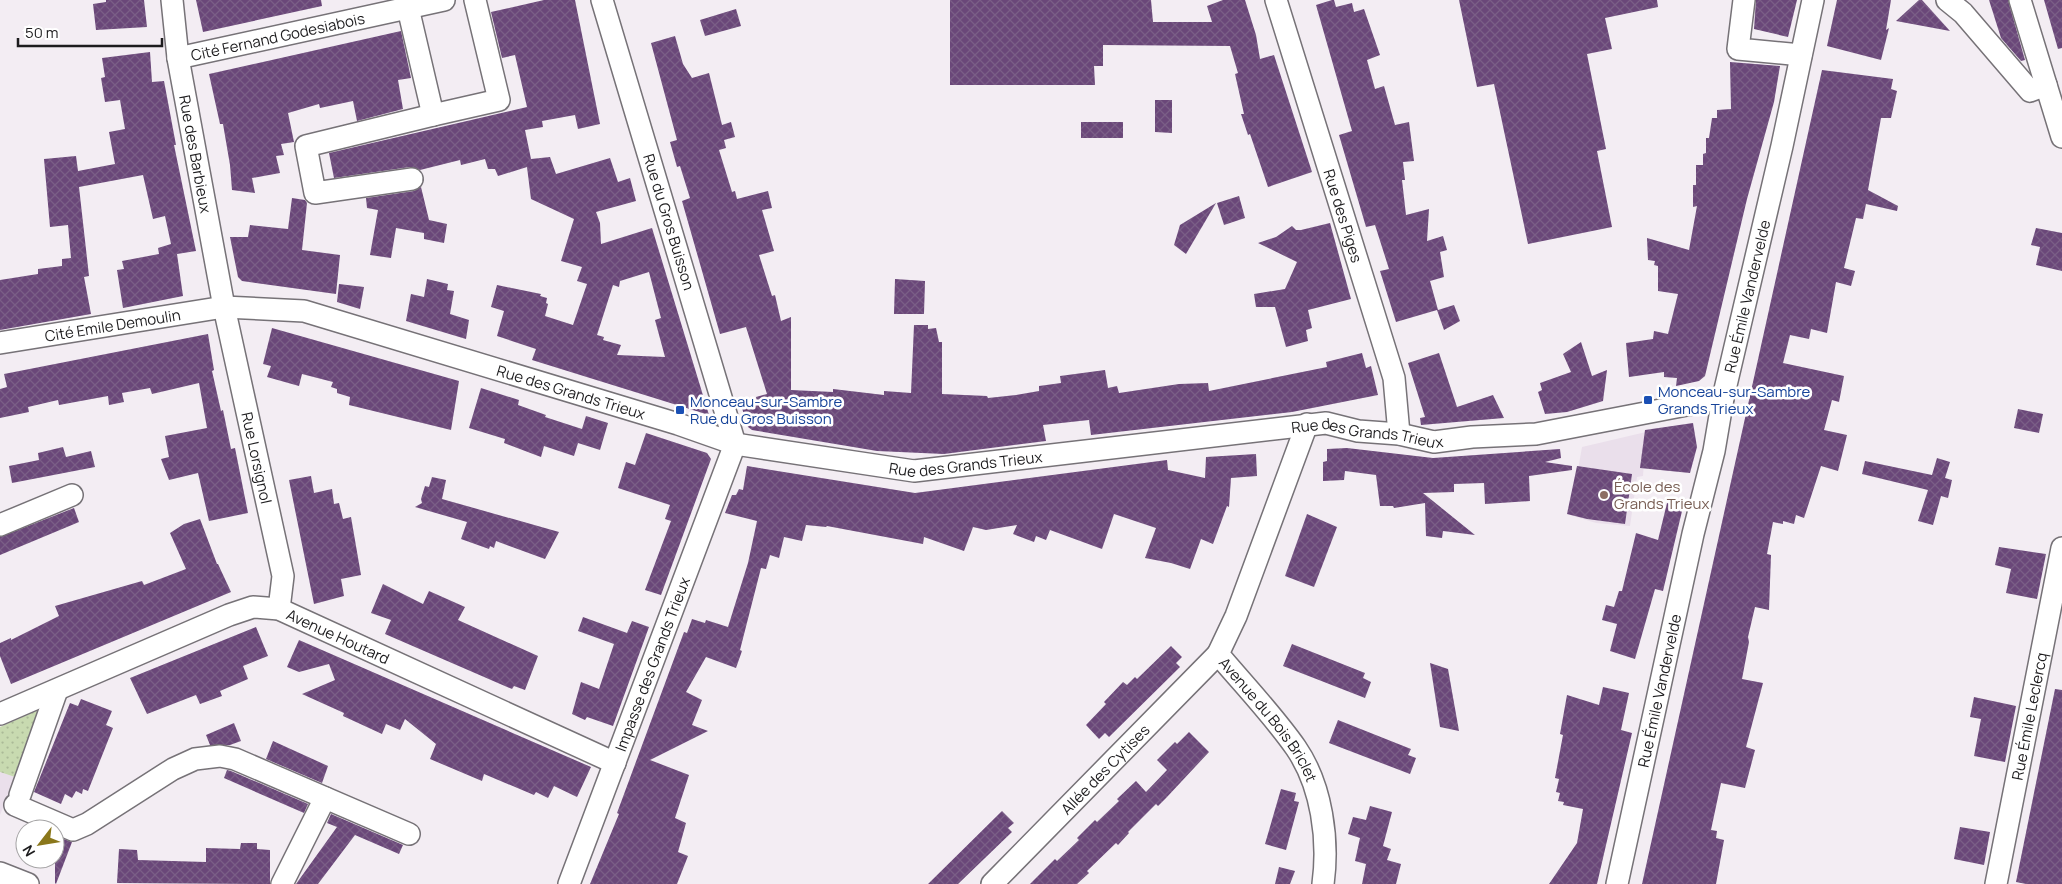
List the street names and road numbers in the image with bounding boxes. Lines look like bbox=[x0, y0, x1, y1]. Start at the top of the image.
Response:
street label: Cité Fernand Godesiabois bbox=[189, 7, 367, 65]
street label: Rue des Barbieux bbox=[175, 93, 217, 215]
street label: Rue du Gros Buisson bbox=[638, 151, 700, 293]
street label: Rue des Piges bbox=[1319, 166, 1368, 265]
street label: Rue Émile Vandervelde bbox=[1719, 218, 1775, 375]
street label: Cité Emile Demoulin bbox=[43, 304, 182, 346]
street label: Rue des Grands Trieux bbox=[494, 359, 648, 424]
street label: Rue Lorsignol bbox=[237, 410, 277, 506]
street label: Rue des Grands Trieux bbox=[1290, 412, 1445, 453]
street label: Rue des Grands Trieux bbox=[888, 446, 1043, 482]
street label: Impasse des Grands Trieux bbox=[609, 574, 694, 754]
street label: Avenue Houtard bbox=[283, 603, 393, 669]
street label: Rue Émile Vandervelde bbox=[1632, 612, 1686, 769]
street label: Rue Émile Leclercq bbox=[2006, 651, 2052, 782]
street label: Avenue du Bois Briclet bbox=[1215, 653, 1323, 785]
street label: Allée des Cytises bbox=[1056, 719, 1154, 819]

